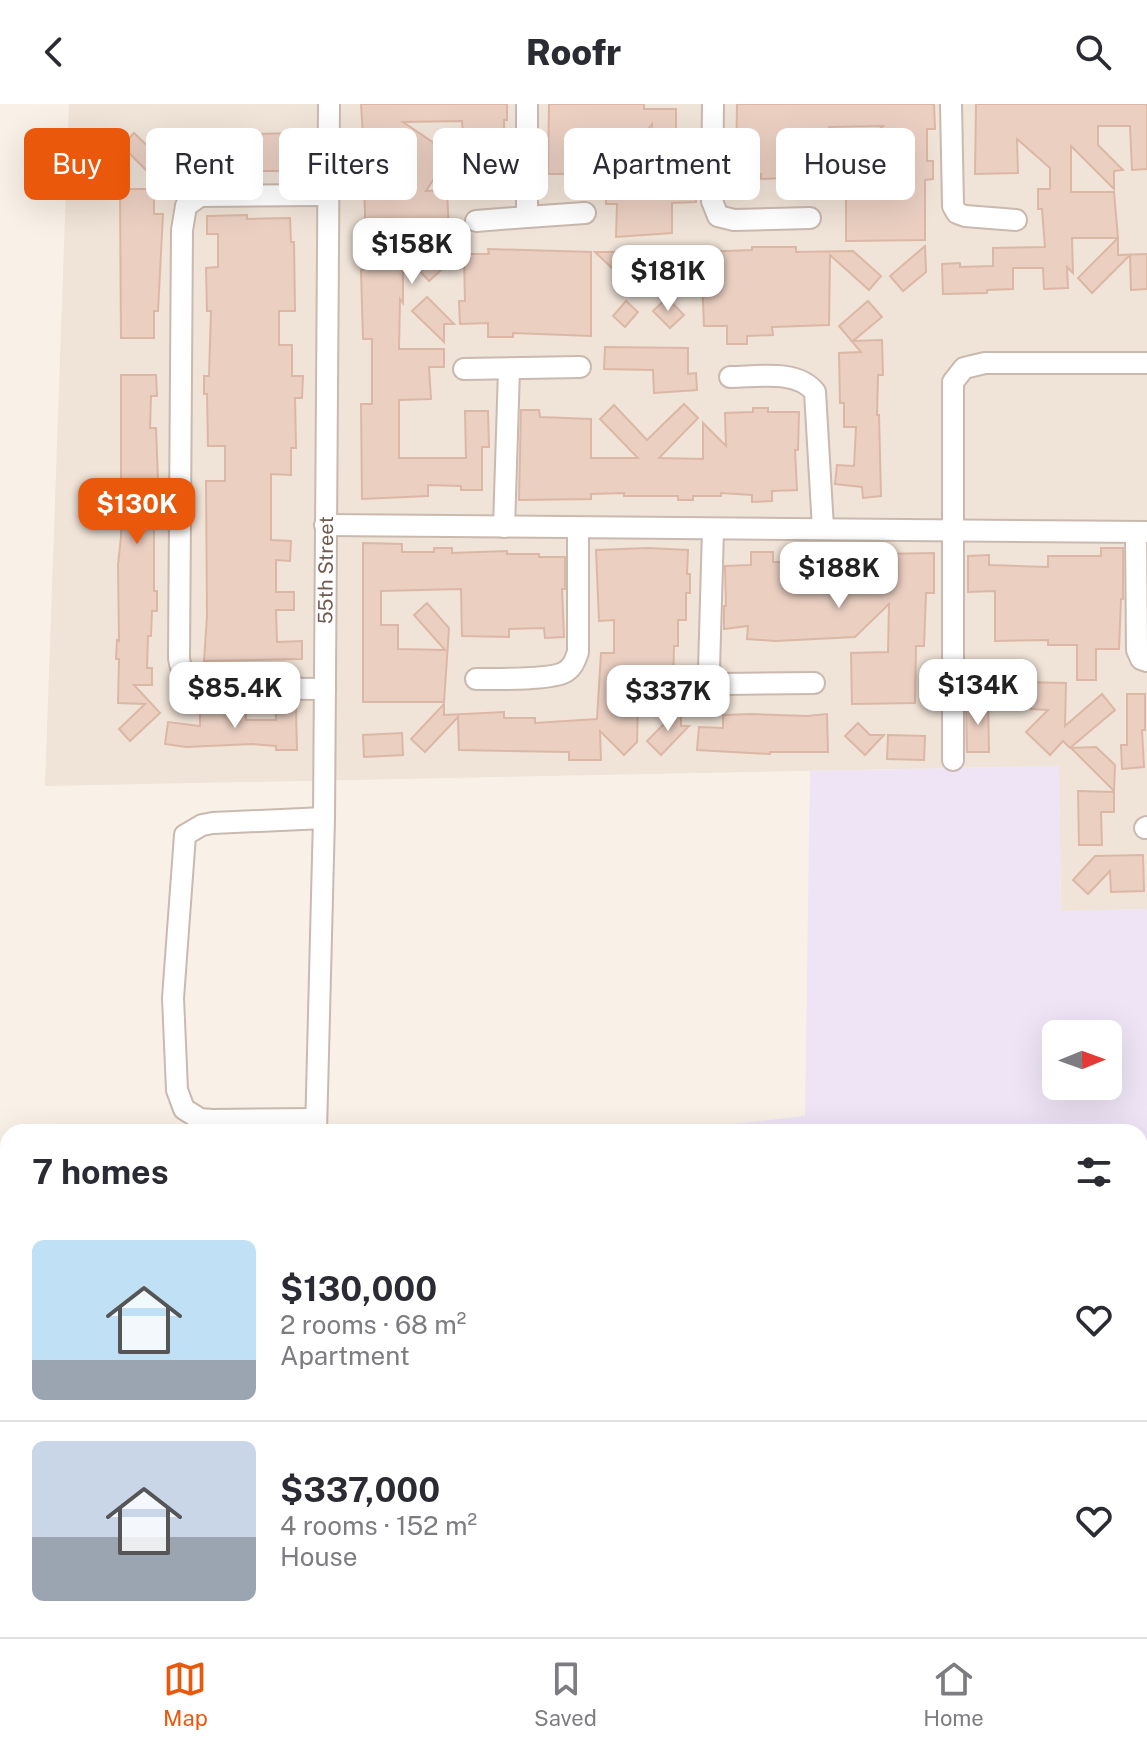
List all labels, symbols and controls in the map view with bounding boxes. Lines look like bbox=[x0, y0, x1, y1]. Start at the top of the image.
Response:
icon: back bbox=[32, 30, 76, 74]
icon: search bbox=[1071, 30, 1115, 74]
text: Roofr bbox=[526, 31, 621, 73]
chip: Buy bbox=[24, 128, 130, 200]
chip: Rent bbox=[146, 128, 263, 200]
chip: Filters bbox=[279, 128, 417, 200]
chip: New bbox=[433, 128, 548, 200]
chip: Apartment bbox=[564, 128, 760, 200]
chip: House bbox=[776, 128, 915, 200]
pin: $158K bbox=[356, 218, 468, 286]
text: $158K bbox=[371, 228, 453, 259]
pin: $181K bbox=[612, 245, 724, 313]
text: $181K bbox=[630, 255, 706, 286]
pin: $130K bbox=[81, 478, 193, 546]
text: $130K bbox=[96, 488, 178, 519]
street label: 55th Street bbox=[313, 516, 338, 624]
pin: $188K bbox=[783, 542, 895, 610]
text: $188K bbox=[798, 552, 880, 583]
pin: $134K bbox=[922, 659, 1034, 727]
pin: $85.4K bbox=[170, 662, 300, 730]
pin: $337K bbox=[612, 665, 724, 733]
text: $134K bbox=[937, 669, 1019, 700]
text: $85.4K bbox=[187, 672, 283, 703]
text: $337K bbox=[625, 675, 711, 706]
north arrow bbox=[1042, 1020, 1122, 1100]
map controls bbox=[1042, 1020, 1122, 1100]
icon: filters bbox=[1072, 1150, 1116, 1194]
text: 7 homes bbox=[32, 1152, 169, 1192]
text: $130,000 bbox=[280, 1269, 437, 1309]
icon: home bbox=[96, 1272, 192, 1368]
icon: heart bbox=[1072, 1298, 1116, 1342]
text: 2 rooms · 68 m² bbox=[280, 1309, 466, 1340]
text: Apartment bbox=[280, 1340, 410, 1371]
text: $337,000 bbox=[280, 1470, 440, 1510]
icon: home bbox=[96, 1473, 192, 1569]
icon: heart bbox=[1072, 1499, 1116, 1543]
text: 4 rooms · 152 m² bbox=[280, 1510, 477, 1541]
text: House bbox=[280, 1541, 357, 1572]
tab: Map bbox=[163, 1657, 208, 1731]
tab: Saved bbox=[534, 1657, 597, 1731]
tab: Home bbox=[923, 1657, 984, 1731]

